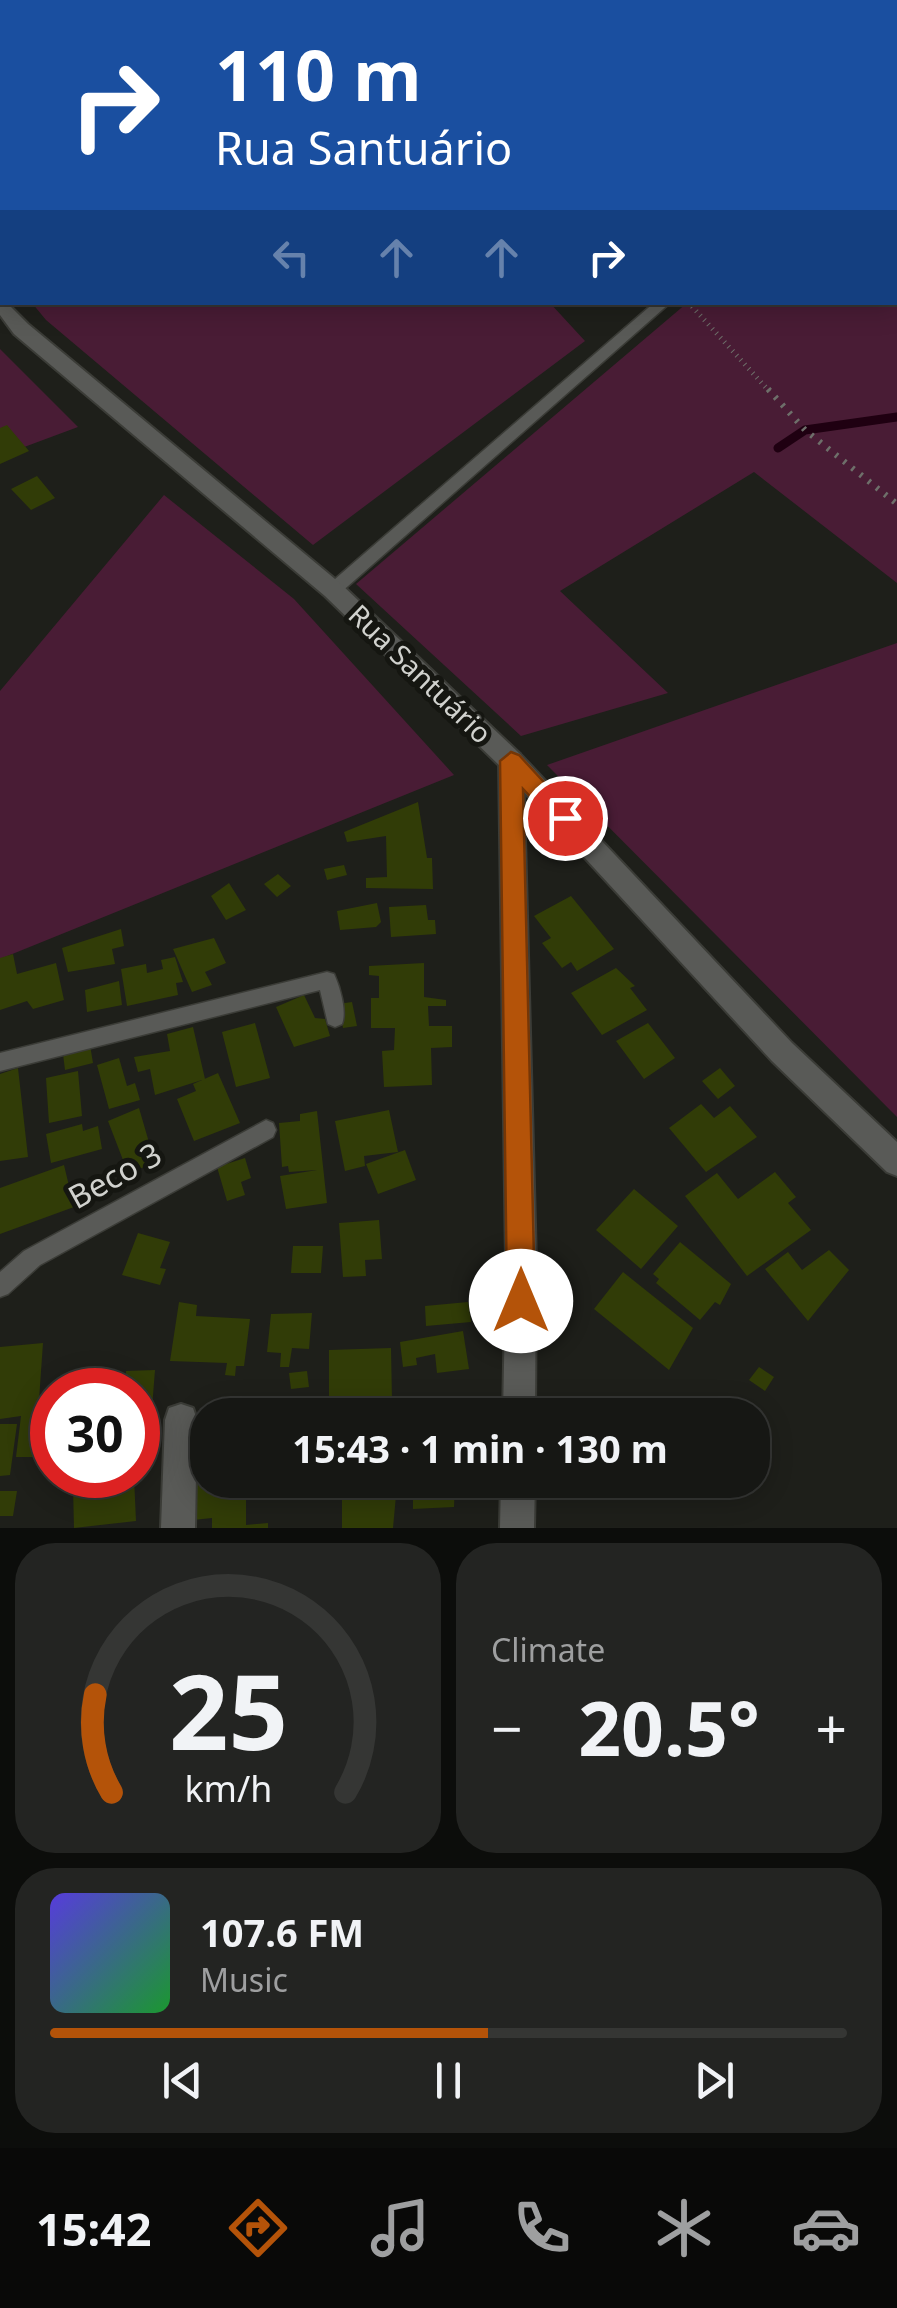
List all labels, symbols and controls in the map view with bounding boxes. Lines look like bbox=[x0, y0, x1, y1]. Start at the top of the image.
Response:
text: 110 m bbox=[215, 26, 422, 122]
icon: right bbox=[50, 40, 180, 170]
text: Rua Santuário bbox=[215, 117, 512, 178]
icon: left bbox=[264, 230, 319, 285]
icon: ahead bbox=[369, 230, 424, 285]
icon: ahead bbox=[474, 230, 529, 285]
icon: right bbox=[579, 230, 634, 285]
street label: Rua Santuário bbox=[341, 595, 500, 751]
pin bbox=[523, 776, 608, 861]
icon: arrive bbox=[538, 791, 593, 846]
street label: Beco 3 bbox=[60, 1132, 169, 1218]
position arrow bbox=[469, 1249, 573, 1353]
speed limit sign: 30 bbox=[30, 1368, 160, 1498]
text: 15:43 · 1 min · 130 m bbox=[292, 1422, 668, 1474]
text: Climate bbox=[491, 1628, 605, 1671]
text: 25 bbox=[169, 1639, 287, 1780]
text: 20.5° bbox=[578, 1676, 760, 1778]
text: − bbox=[491, 1690, 522, 1765]
text: + bbox=[816, 1690, 847, 1765]
text: km/h bbox=[184, 1764, 272, 1812]
text: 107.6 FM bbox=[200, 1906, 364, 1958]
text: Music bbox=[200, 1958, 288, 2001]
icon: previous bbox=[155, 2053, 210, 2108]
icon: pause bbox=[421, 2053, 476, 2108]
icon: next bbox=[687, 2053, 742, 2108]
icon: directions bbox=[223, 2193, 293, 2263]
icon: music bbox=[365, 2193, 435, 2263]
icon: phone bbox=[507, 2193, 577, 2263]
icon: climate bbox=[649, 2193, 719, 2263]
icon: car bbox=[791, 2193, 861, 2263]
text: 15:42 bbox=[36, 2198, 152, 2259]

